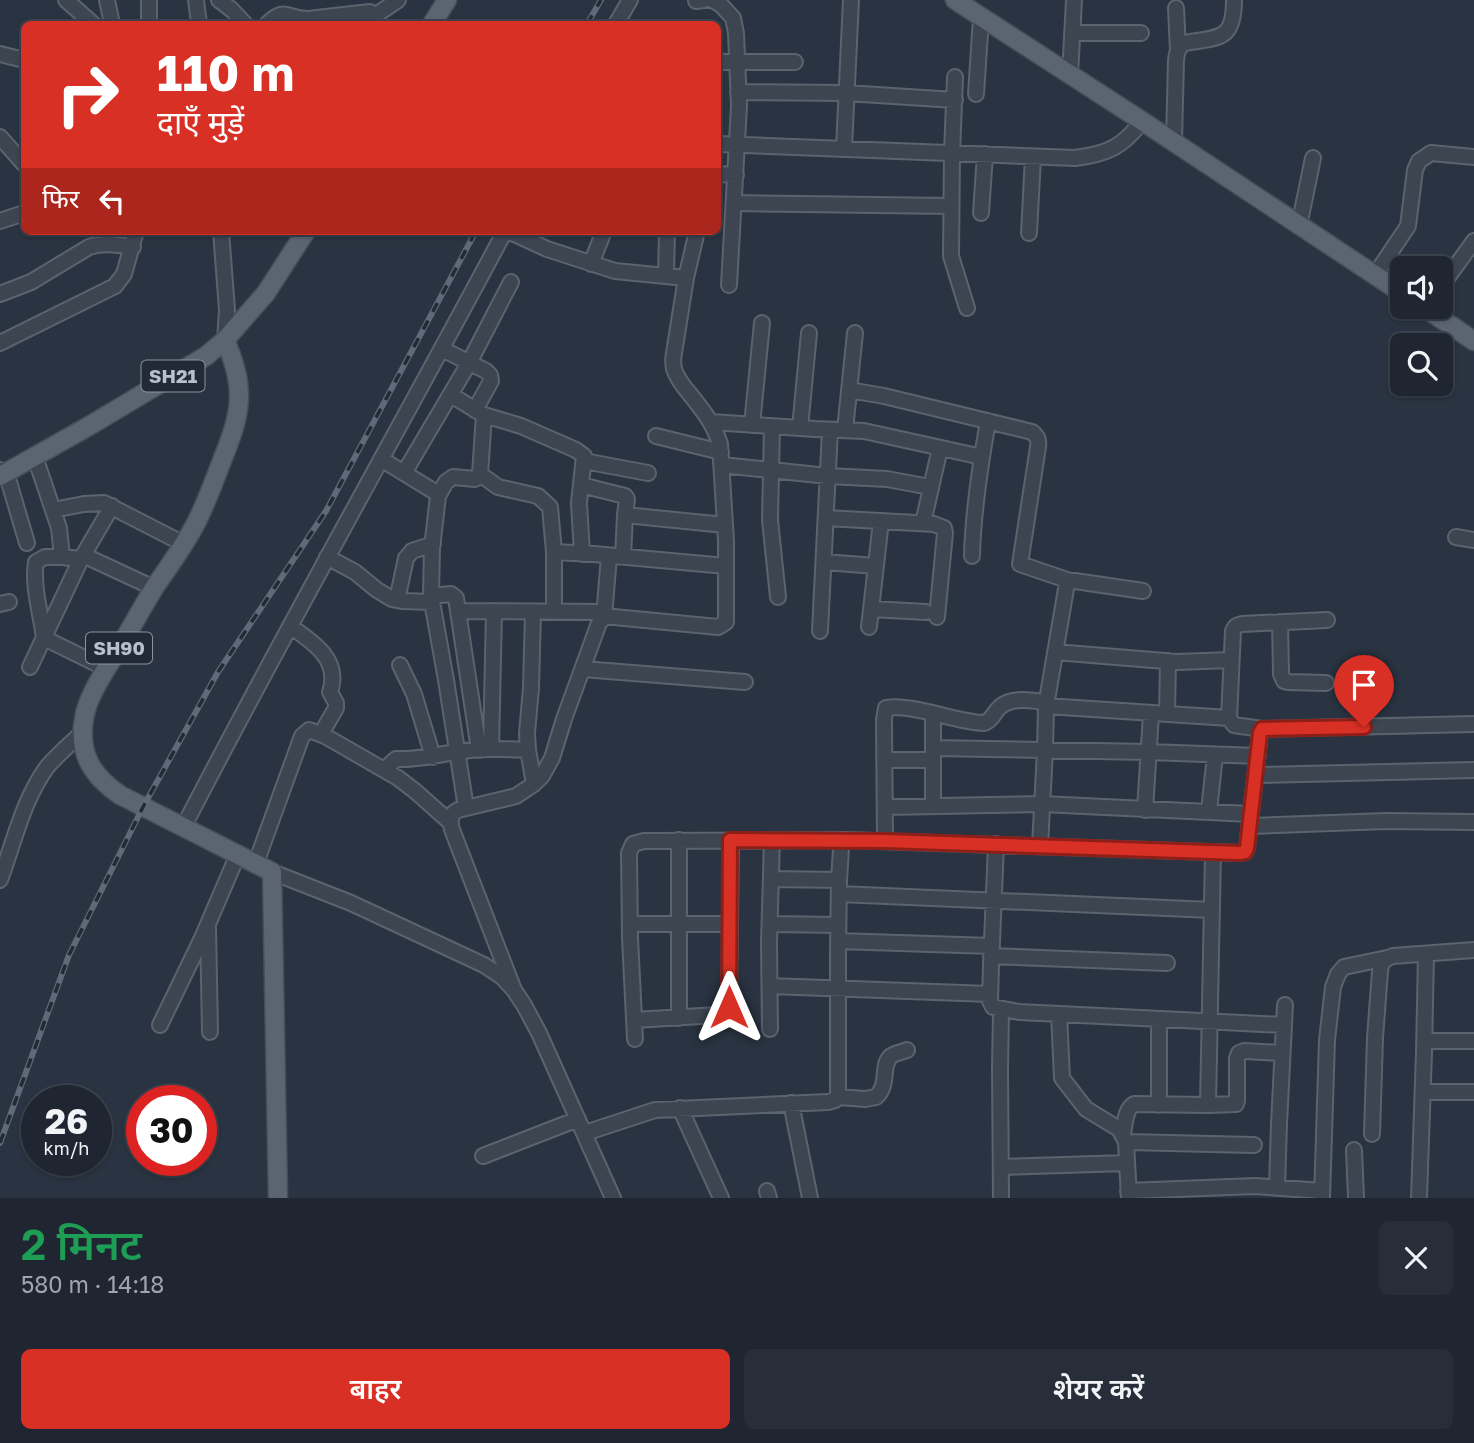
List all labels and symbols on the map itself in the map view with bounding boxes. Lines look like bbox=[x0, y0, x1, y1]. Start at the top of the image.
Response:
road number: SH21 bbox=[142, 360, 204, 392]
road number: SH90 bbox=[86, 632, 152, 664]
pin bbox=[1334, 655, 1394, 727]
position arrow bbox=[692, 970, 766, 1044]
speed limit sign: 30 bbox=[126, 1085, 217, 1176]

